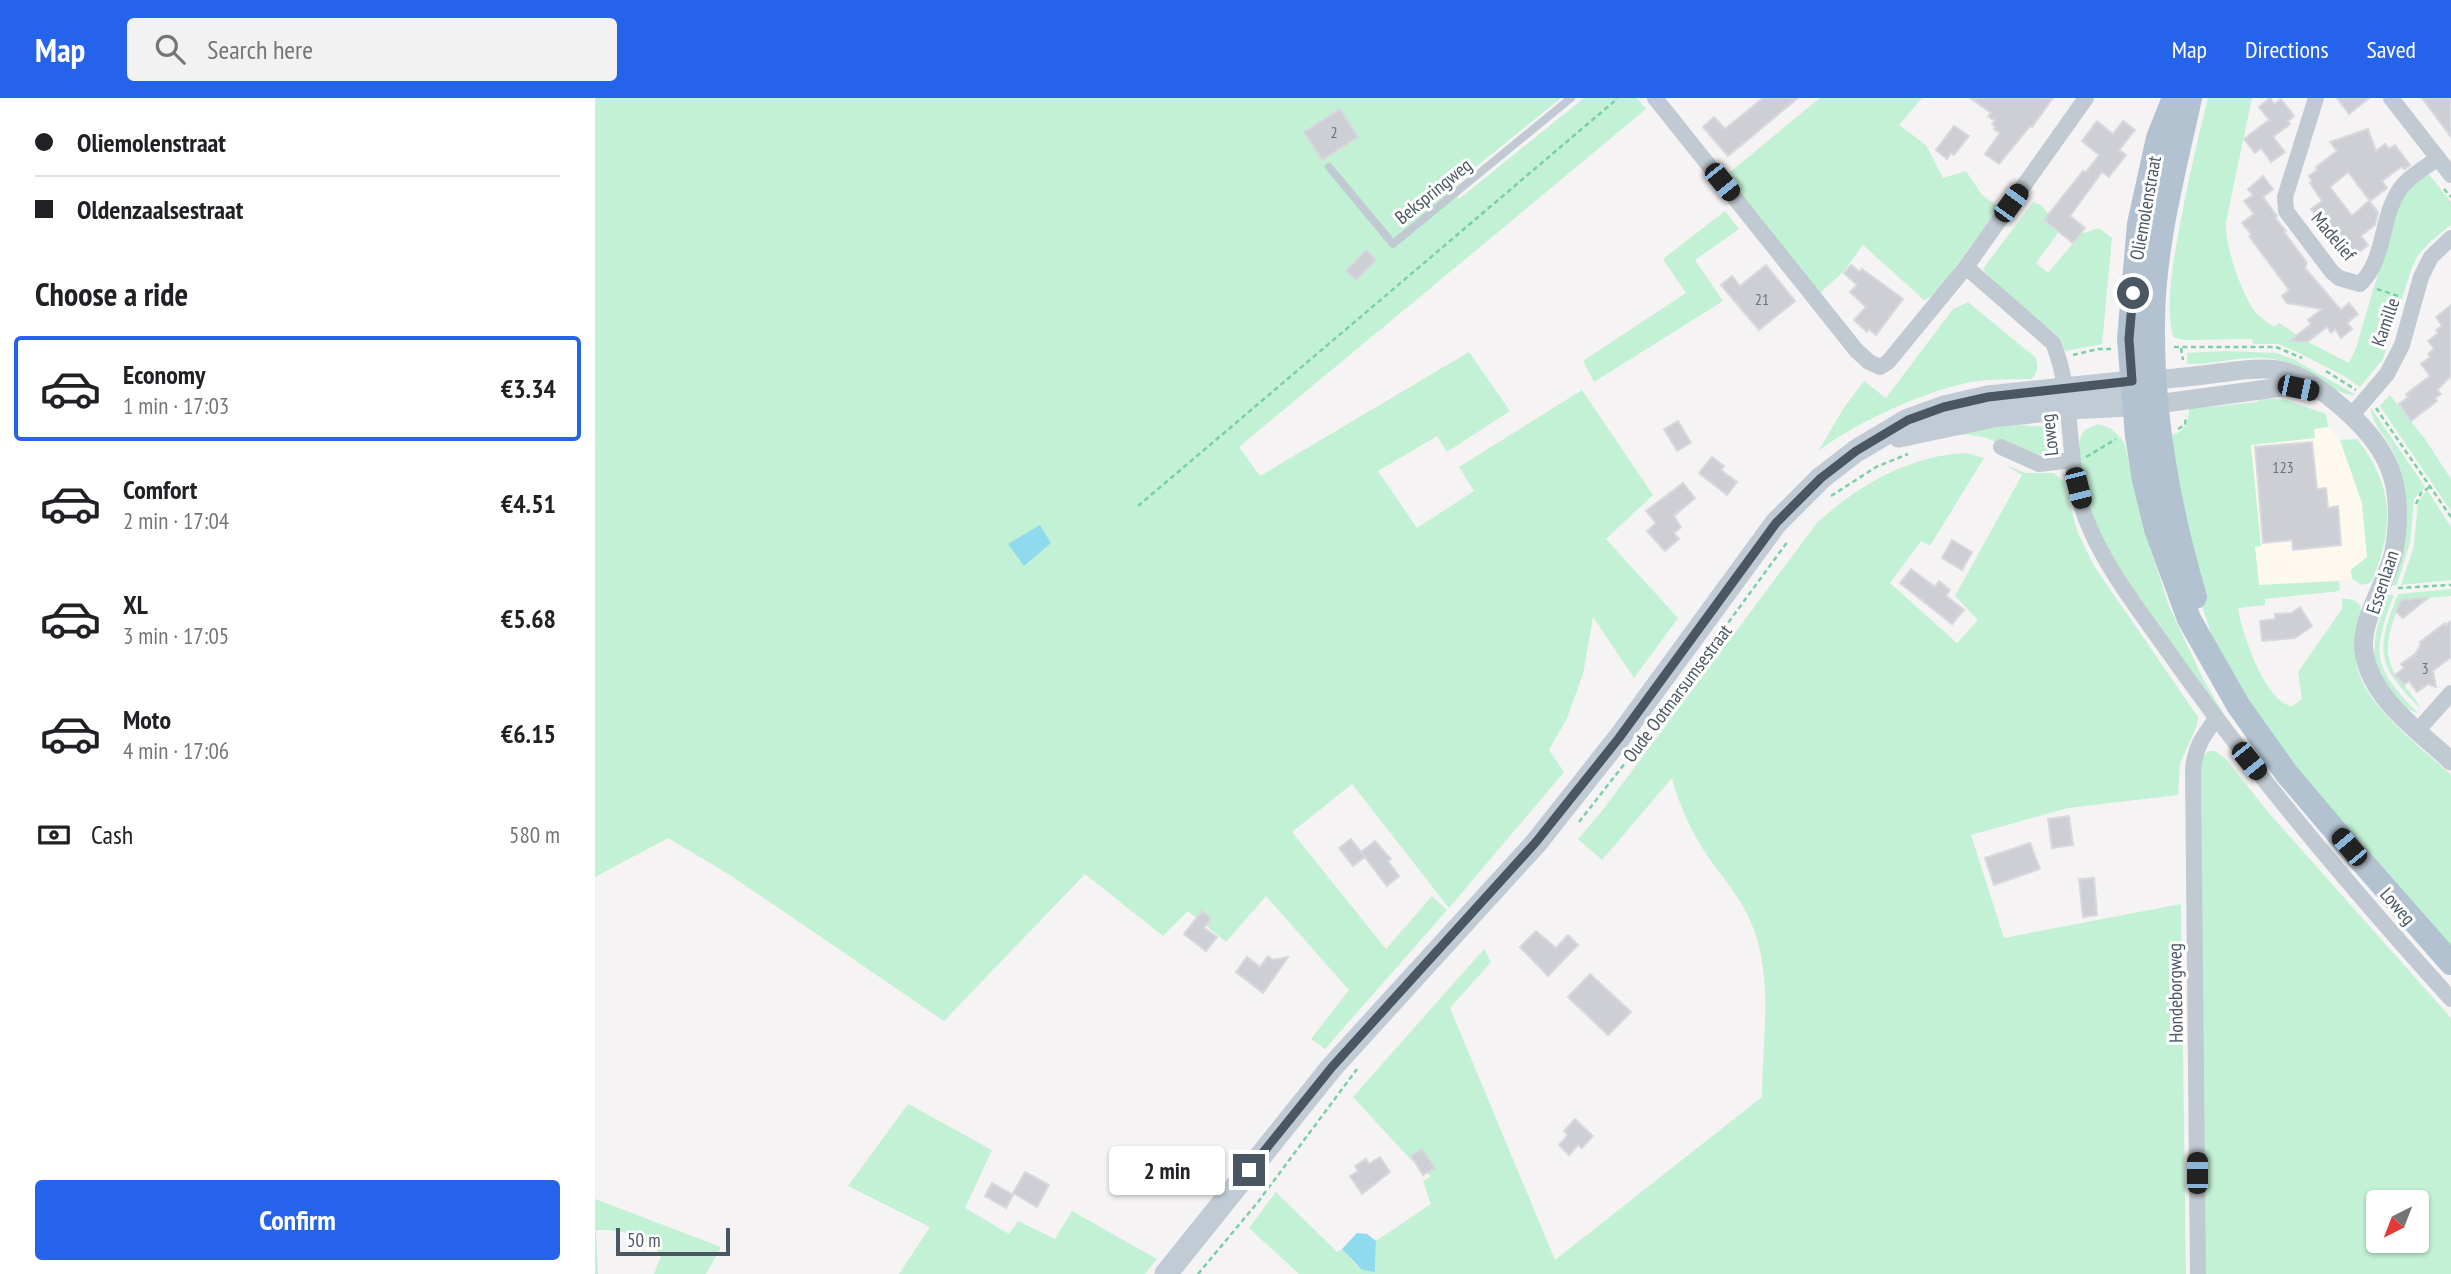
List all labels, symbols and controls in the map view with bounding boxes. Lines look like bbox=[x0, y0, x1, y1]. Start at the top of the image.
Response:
search box bbox=[127, 18, 617, 81]
text: Map bbox=[35, 28, 85, 71]
icon: search bbox=[151, 30, 189, 68]
text: Search here bbox=[207, 33, 313, 66]
text: Map bbox=[2172, 34, 2207, 65]
text: Directions bbox=[2245, 34, 2329, 65]
text: Saved bbox=[2367, 34, 2416, 65]
house number: 2 bbox=[1330, 122, 1338, 142]
text: Oliemolenstraat bbox=[77, 126, 226, 159]
street label: Bekspringweg bbox=[1390, 153, 1476, 229]
street label: Oliemolenstraat bbox=[2124, 153, 2166, 262]
car bbox=[1701, 159, 1744, 205]
car bbox=[1991, 180, 2032, 226]
text: Oldenzaalsestraat bbox=[77, 193, 243, 226]
street label: Madelief bbox=[2306, 206, 2362, 266]
text: Choose a ride bbox=[35, 273, 188, 315]
route start bbox=[2117, 277, 2149, 309]
house number: 21 bbox=[1755, 289, 1769, 309]
street label: Kamille bbox=[2366, 294, 2404, 349]
icon: car bbox=[39, 357, 102, 420]
text: Economy bbox=[123, 358, 205, 391]
text: €3.34 bbox=[501, 372, 556, 405]
car bbox=[2276, 373, 2321, 403]
text: 1 min · 17:03 bbox=[123, 391, 229, 420]
street label: Loweg bbox=[2035, 413, 2063, 457]
house number: 123 bbox=[2272, 457, 2294, 477]
car bbox=[2063, 465, 2094, 511]
icon: car bbox=[39, 472, 102, 535]
text: Comfort bbox=[123, 473, 197, 506]
text: €4.51 bbox=[501, 487, 556, 520]
text: 2 min · 17:04 bbox=[123, 506, 229, 535]
street label: Essenlaan bbox=[2361, 547, 2403, 617]
icon: car bbox=[39, 587, 102, 650]
text: XL bbox=[123, 588, 148, 621]
text: €5.68 bbox=[501, 602, 556, 635]
street label: Oude Ootmarsumsestraat bbox=[1617, 619, 1737, 767]
text: 3 min · 17:05 bbox=[123, 621, 229, 650]
house number: 3 bbox=[2421, 658, 2429, 678]
icon: car bbox=[39, 702, 102, 765]
text: Moto bbox=[123, 703, 171, 736]
text: €6.15 bbox=[501, 717, 556, 750]
text: 4 min · 17:06 bbox=[123, 736, 229, 765]
car bbox=[2228, 738, 2271, 784]
icon: cash bbox=[35, 816, 73, 854]
text: Cash bbox=[91, 818, 133, 851]
text: 580 m bbox=[509, 820, 560, 849]
car bbox=[2328, 824, 2371, 870]
street label: Loweg bbox=[2375, 882, 2421, 930]
street label: Hondeborgweg bbox=[2162, 943, 2188, 1043]
callout: 2 min bbox=[1109, 1146, 1225, 1194]
car bbox=[2187, 1152, 2208, 1194]
route end bbox=[1233, 1154, 1265, 1186]
text: 2 min bbox=[1144, 1156, 1190, 1185]
button: Confirm bbox=[35, 1180, 560, 1260]
north arrow bbox=[2366, 1190, 2429, 1253]
map controls bbox=[2366, 1190, 2429, 1253]
scale bar bbox=[616, 1225, 730, 1257]
text: 50 m bbox=[627, 1228, 661, 1252]

